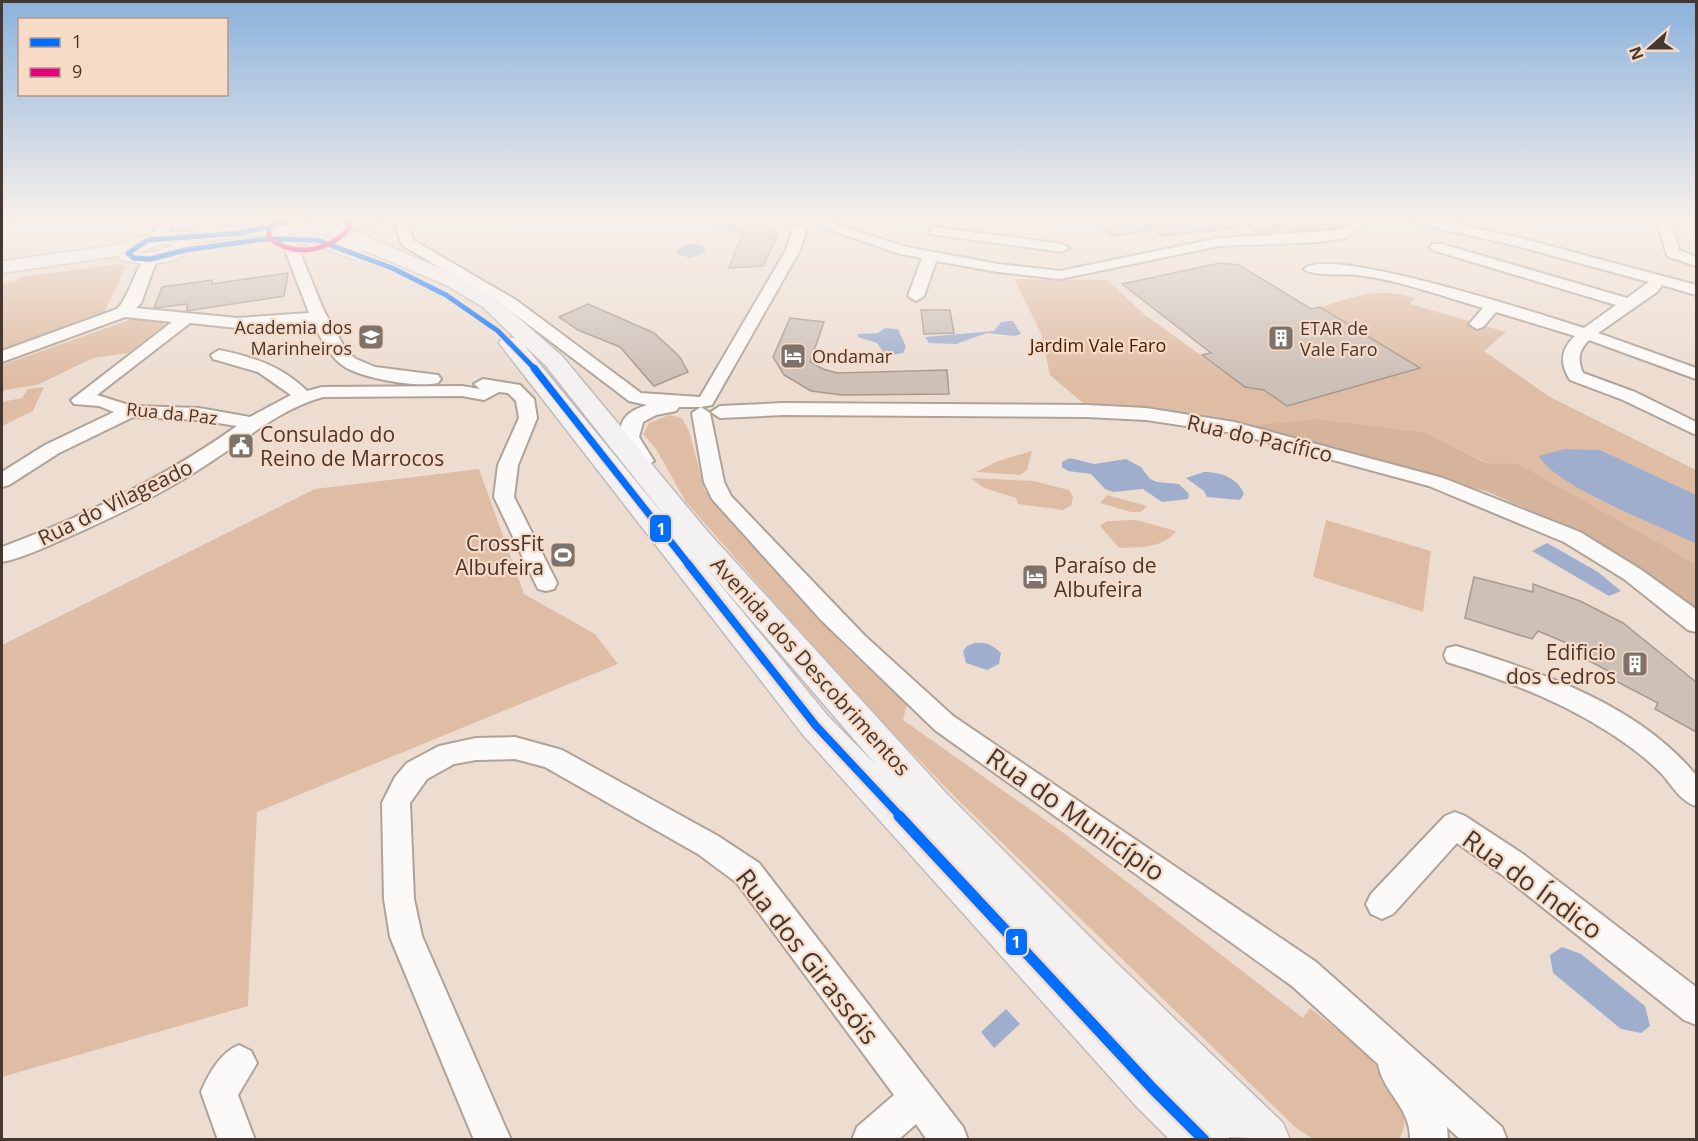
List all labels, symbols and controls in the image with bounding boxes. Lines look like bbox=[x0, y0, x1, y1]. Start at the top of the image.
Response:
legend bbox=[18, 18, 228, 96]
north arrow bbox=[1620, 18, 1680, 78]
text: 1 bbox=[72, 29, 82, 53]
text: N bbox=[1623, 43, 1649, 63]
text: 9 bbox=[72, 59, 82, 83]
place label: Academia dos Marinheiros bbox=[235, 315, 352, 360]
place label: ETAR de Vale Faro bbox=[1300, 316, 1378, 361]
school or university icon: Academia dos Marinheiros bbox=[356, 322, 386, 352]
building icon: ETAR de Vale Faro bbox=[1266, 323, 1296, 353]
park label: Jardim Vale Faro bbox=[1028, 333, 1166, 357]
hotel icon: Ondamar bbox=[778, 341, 808, 371]
place label: Ondamar bbox=[812, 344, 893, 368]
street label: Rua da Paz bbox=[125, 396, 219, 430]
street label: Rua do Pacífico bbox=[1184, 408, 1336, 468]
place label: Consulado do Reino de Marrocos bbox=[260, 420, 444, 472]
public building icon: Consulado do Reino de Marrocos bbox=[226, 431, 256, 461]
street label: Rua do Vilageado bbox=[33, 452, 197, 552]
line badge: 1 bbox=[649, 514, 672, 543]
text: 1 bbox=[656, 518, 666, 540]
place label: CrossFit Albufeira bbox=[455, 529, 544, 581]
sports icon: CrossFit Albufeira bbox=[548, 540, 578, 570]
street label: Avenida dos Descobrimentos bbox=[705, 551, 917, 781]
place label: Paraíso de Albufeira bbox=[1054, 551, 1157, 603]
hotel icon: Paraíso de Albufeira bbox=[1020, 562, 1050, 592]
place label: Edificio dos Cedros bbox=[1506, 638, 1616, 690]
building icon: Edificio dos Cedros bbox=[1620, 649, 1650, 679]
street label: Rua do Município bbox=[979, 739, 1173, 889]
street label: Rua do Índico bbox=[1456, 821, 1610, 947]
street label: Rua dos Girassóis bbox=[728, 861, 888, 1051]
line badge: 1 bbox=[1005, 928, 1028, 956]
text: 1 bbox=[1011, 931, 1021, 953]

